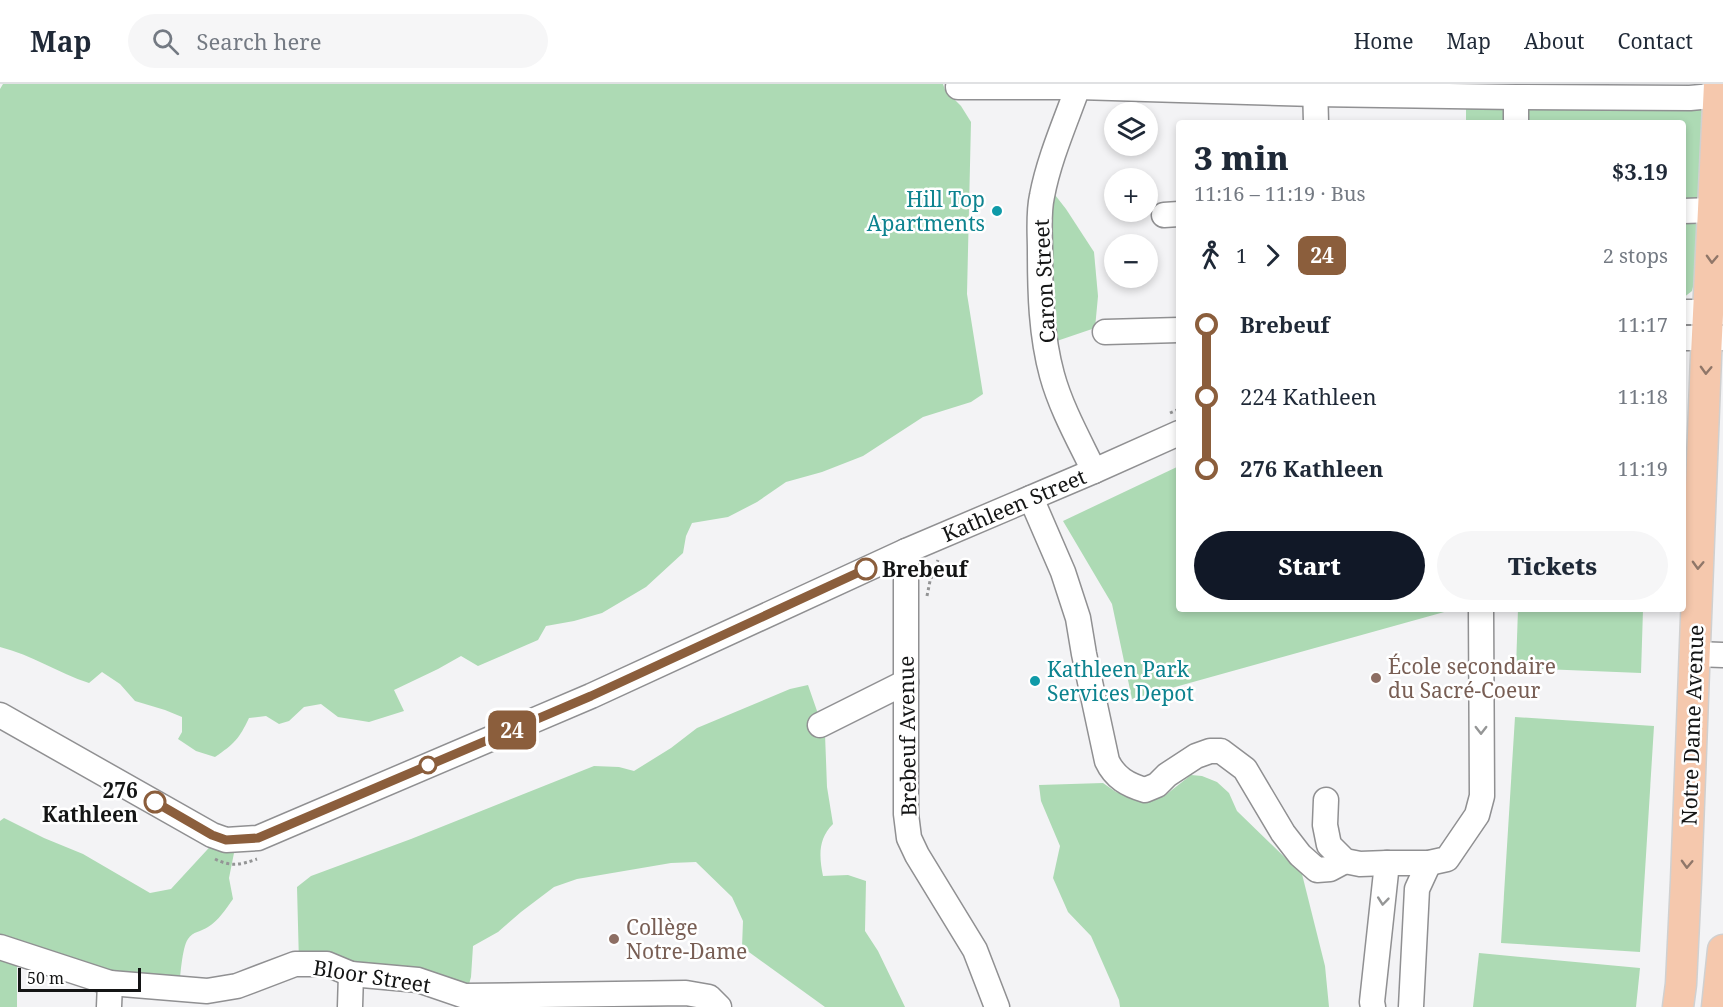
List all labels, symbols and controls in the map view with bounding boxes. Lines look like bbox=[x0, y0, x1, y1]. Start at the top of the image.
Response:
search box bbox=[128, 14, 548, 68]
text: Map bbox=[30, 22, 92, 60]
icon: search bbox=[149, 25, 182, 58]
text: Search here bbox=[197, 26, 321, 56]
text: Home bbox=[1354, 27, 1414, 55]
text: Map bbox=[1447, 27, 1491, 55]
text: About bbox=[1524, 27, 1585, 55]
text: Contact bbox=[1618, 27, 1693, 55]
map controls bbox=[1104, 102, 1158, 288]
button: layers bbox=[1104, 102, 1158, 156]
text: 3 min bbox=[1194, 135, 1289, 180]
text: $3.19 bbox=[1612, 156, 1668, 186]
button: + bbox=[1104, 168, 1158, 222]
text: 11:16 – 11:19 · Bus bbox=[1194, 180, 1365, 207]
place label: Hill Top Apartments bbox=[867, 185, 985, 237]
marker: Hill Top Apartments bbox=[990, 204, 1004, 218]
street label: Caron Street bbox=[1027, 218, 1061, 344]
button: − bbox=[1104, 234, 1158, 288]
icon: walk bbox=[1194, 239, 1227, 272]
icon: forward bbox=[1256, 239, 1289, 272]
text: 24 bbox=[1310, 241, 1334, 269]
text: 1 bbox=[1236, 242, 1247, 269]
text: 2 stops bbox=[1603, 242, 1668, 269]
one-way arrow bbox=[1705, 254, 1718, 263]
text: Brebeuf bbox=[1240, 309, 1329, 339]
text: 11:17 bbox=[1618, 311, 1668, 338]
one-way arrow bbox=[1700, 365, 1712, 374]
text: 224 Kathleen bbox=[1240, 381, 1377, 411]
text: 11:18 bbox=[1618, 383, 1668, 410]
text: 276 Kathleen bbox=[1240, 453, 1384, 483]
text: 11:19 bbox=[1618, 455, 1668, 482]
street label: Kathleen Street bbox=[938, 462, 1090, 548]
button: Start bbox=[1194, 531, 1425, 600]
button: Tickets bbox=[1437, 531, 1668, 600]
place label: Brebeuf bbox=[882, 555, 970, 583]
marker: Brebeuf bbox=[855, 558, 877, 580]
one-way arrow bbox=[1692, 560, 1705, 569]
street label: Notre Dame Avenue bbox=[1675, 624, 1709, 826]
place label: École secondaire du Sacré-Coeur bbox=[1388, 652, 1556, 704]
street label: Brebeuf Avenue bbox=[892, 655, 922, 817]
place label: Kathleen Park Services Depot bbox=[1047, 655, 1194, 707]
marker: École secondaire du Sacré-Coeur bbox=[1369, 671, 1383, 685]
marker: Kathleen Park Services Depot bbox=[1028, 674, 1042, 688]
line badge: 24 bbox=[485, 710, 539, 750]
text: 24 bbox=[500, 716, 524, 744]
one-way arrow bbox=[1475, 726, 1487, 735]
unlabelled marker bbox=[419, 756, 437, 774]
place label: 276 Kathleen bbox=[42, 776, 138, 828]
marker: 276 Kathleen bbox=[144, 791, 166, 813]
one-way arrow bbox=[1680, 860, 1693, 869]
one-way arrow bbox=[1377, 896, 1390, 905]
place label: Collège Notre-Dame bbox=[626, 913, 747, 965]
marker: Collège Notre-Dame bbox=[607, 932, 621, 946]
street label: Bloor Street bbox=[311, 953, 433, 999]
scale bar bbox=[18, 965, 141, 992]
text: 50 m bbox=[27, 967, 64, 989]

